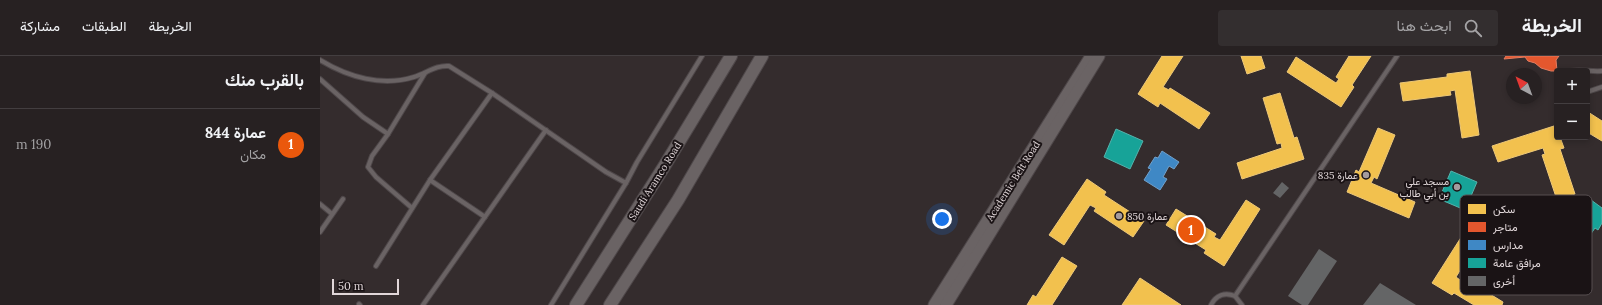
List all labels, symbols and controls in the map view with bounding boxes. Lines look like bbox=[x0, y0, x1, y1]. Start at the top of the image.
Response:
search box bbox=[1218, 10, 1498, 46]
text: الخريطة bbox=[1522, 13, 1582, 37]
text: ابحث هنا bbox=[1396, 16, 1452, 35]
text: مشاركة bbox=[20, 17, 60, 35]
text: الطبقات bbox=[82, 17, 126, 35]
text: الخريطة bbox=[148, 17, 192, 35]
icon: search bbox=[1462, 17, 1484, 39]
north arrow bbox=[1506, 68, 1542, 104]
map controls bbox=[1554, 68, 1590, 140]
button: + bbox=[1554, 68, 1590, 104]
text: بالقرب منك bbox=[225, 69, 304, 91]
button: − bbox=[1554, 104, 1590, 140]
text: عمارة 844 bbox=[205, 123, 266, 142]
text: 190 m bbox=[16, 136, 51, 153]
text: 1 bbox=[288, 136, 294, 153]
street label: Saudi Aramco Road bbox=[626, 139, 684, 222]
street label: Academic Belt Road bbox=[983, 139, 1043, 224]
text: مكان bbox=[240, 146, 266, 163]
place label: عمارة 835 bbox=[1318, 169, 1358, 182]
marker: عمارة 835 bbox=[1361, 170, 1371, 180]
place label: مسجد علي بن أبي طالب bbox=[1400, 175, 1449, 202]
marker: مسجد علي بن أبي طالب bbox=[1452, 182, 1462, 192]
legend bbox=[1460, 195, 1592, 295]
text: سكن bbox=[1493, 202, 1516, 216]
your location bbox=[932, 209, 952, 229]
place label: عمارة 850 bbox=[1127, 210, 1168, 223]
marker: عمارة 850 bbox=[1114, 211, 1124, 221]
pin: 1 bbox=[1178, 215, 1204, 245]
text: متاجر bbox=[1492, 220, 1518, 234]
text: مدارس bbox=[1493, 238, 1523, 252]
text: مرافق عامة bbox=[1493, 256, 1541, 270]
text: أخرى bbox=[1493, 274, 1515, 288]
scale bar bbox=[332, 277, 399, 296]
text: 50 m bbox=[338, 279, 364, 293]

